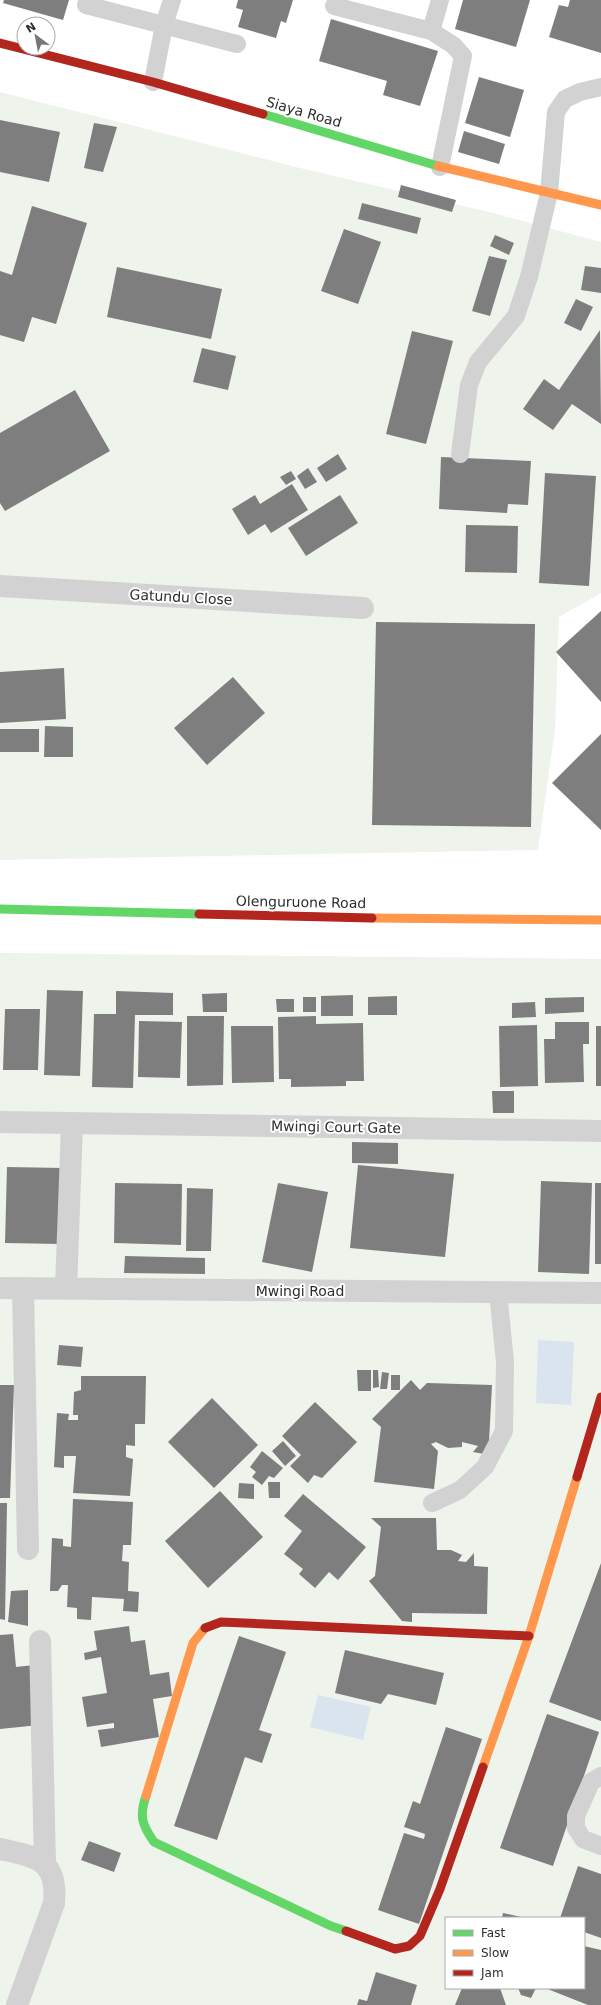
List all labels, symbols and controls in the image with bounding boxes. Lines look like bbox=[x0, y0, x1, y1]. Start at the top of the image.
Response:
north arrow bbox=[16, 16, 56, 56]
text: N bbox=[24, 20, 38, 36]
street label: Siaya Road bbox=[264, 94, 344, 130]
street label: Gatundu Close bbox=[129, 586, 233, 608]
street label: Olenguruone Road bbox=[236, 893, 366, 911]
street label: Mwingi Court Gate bbox=[271, 1118, 401, 1136]
street label: Mwingi Road bbox=[256, 1283, 344, 1299]
legend bbox=[445, 1917, 585, 1989]
text: Fast bbox=[481, 1926, 505, 1940]
text: Slow bbox=[481, 1946, 509, 1960]
text: Jam bbox=[480, 1966, 504, 1980]

